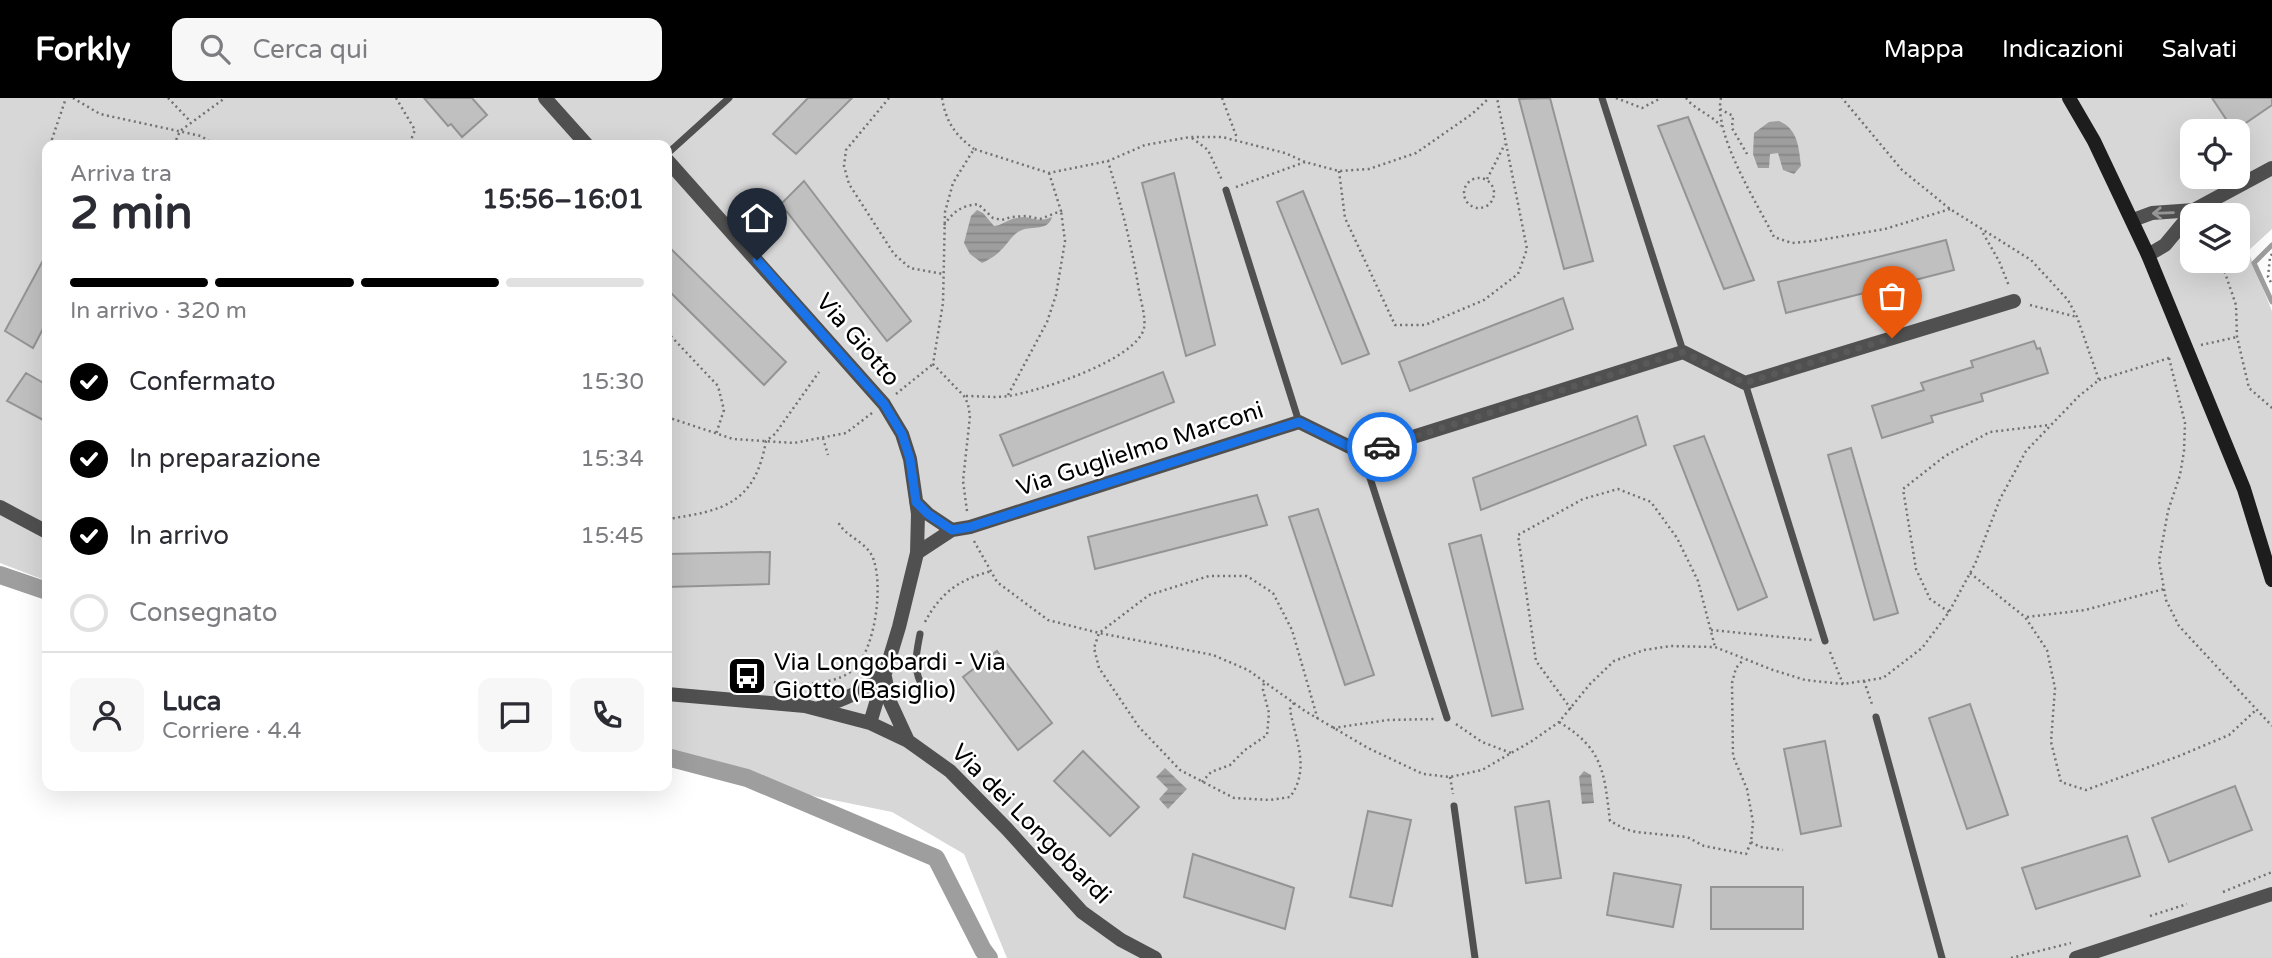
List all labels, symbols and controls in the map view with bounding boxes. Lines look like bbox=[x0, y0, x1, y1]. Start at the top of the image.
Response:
search box bbox=[172, 18, 662, 81]
text: Forkly bbox=[35, 30, 130, 69]
icon: search bbox=[196, 30, 234, 68]
text: Cerca qui bbox=[252, 34, 368, 65]
text: Mappa bbox=[1884, 35, 1964, 64]
text: Indicazioni bbox=[2002, 35, 2124, 64]
text: Salvati bbox=[2162, 35, 2237, 64]
map controls bbox=[2180, 119, 2250, 273]
button: locate bbox=[2180, 119, 2250, 189]
text: Arriva tra bbox=[70, 160, 172, 188]
text: 15:56–16:01 bbox=[482, 184, 644, 215]
text: 2 min bbox=[70, 186, 193, 241]
pin bbox=[727, 188, 787, 260]
icon: home bbox=[738, 199, 776, 237]
button: layers bbox=[2180, 203, 2250, 273]
one-way arrow bbox=[2152, 206, 2175, 219]
pin bbox=[1862, 266, 1922, 338]
icon: bag bbox=[1873, 277, 1911, 315]
street label: Via Giotto bbox=[810, 288, 906, 392]
text: In arrivo · 320 m bbox=[70, 297, 247, 325]
icon: check bbox=[70, 363, 108, 401]
text: Confermato bbox=[129, 366, 276, 397]
text: 15:30 bbox=[580, 368, 644, 396]
street label: Via Guglielmo Marconi bbox=[1013, 395, 1267, 503]
courier bbox=[1347, 412, 1417, 482]
icon: car bbox=[1363, 428, 1401, 466]
icon: check bbox=[70, 440, 108, 478]
text: In preparazione bbox=[129, 443, 321, 474]
text: 15:34 bbox=[580, 445, 644, 473]
icon: check bbox=[70, 517, 108, 555]
text: In arrivo bbox=[129, 520, 229, 551]
text: 15:45 bbox=[580, 522, 644, 550]
text: Consegnato bbox=[129, 597, 278, 628]
place label: Via Longobardi - Via Giotto (Basiglio) bbox=[774, 648, 1006, 705]
bus stop icon: Via Longobardi - Via Giotto (Basiglio) bbox=[726, 655, 768, 697]
button: person bbox=[70, 678, 144, 752]
button: chat bbox=[478, 678, 552, 752]
button: phone bbox=[570, 678, 644, 752]
text: Luca bbox=[162, 686, 221, 717]
text: Corriere · 4.4 bbox=[162, 717, 302, 745]
street label: Via dei Longobardi bbox=[945, 738, 1117, 910]

